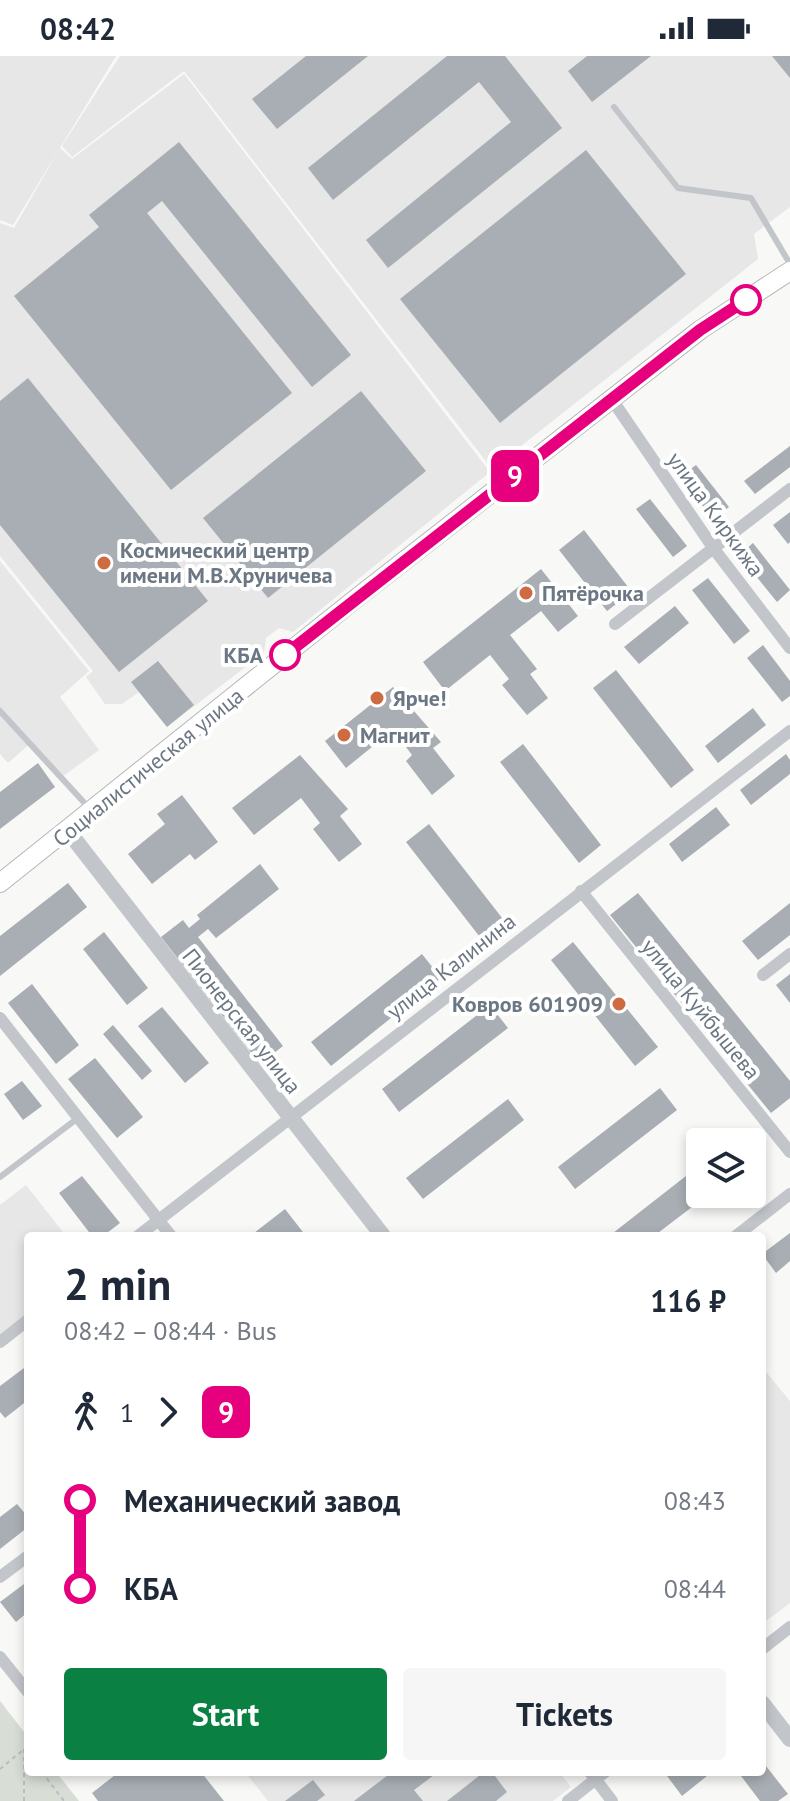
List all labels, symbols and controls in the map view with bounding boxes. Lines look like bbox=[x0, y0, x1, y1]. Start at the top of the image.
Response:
text: 08:42 bbox=[40, 9, 116, 48]
unlabelled marker bbox=[731, 285, 761, 315]
street label: улица Киркижа bbox=[661, 446, 771, 582]
line badge: 9 bbox=[489, 450, 541, 502]
text: 9 bbox=[507, 457, 523, 494]
place label: Космический центр имени М.В.Хруничева bbox=[120, 536, 333, 589]
marker: Космический центр имени М.В.Хруничева bbox=[95, 554, 113, 572]
place label: Пятёрочка bbox=[542, 579, 644, 607]
marker: Пятёрочка bbox=[517, 584, 535, 602]
marker: КБА bbox=[270, 640, 300, 670]
place label: КБА bbox=[224, 641, 264, 669]
street label: Социалистическая улица bbox=[47, 681, 249, 853]
place label: Ярче! bbox=[393, 684, 446, 712]
marker: Ярче! bbox=[368, 689, 386, 707]
place label: Магнит bbox=[360, 721, 431, 749]
marker: Магнит bbox=[335, 726, 353, 744]
street label: улица Калинина bbox=[381, 907, 521, 1025]
street label: улица Куйбышева bbox=[636, 933, 766, 1085]
street label: Пионерская улица bbox=[177, 943, 307, 1099]
place label: Ковров 601909 bbox=[452, 990, 603, 1018]
marker: Ковров 601909 bbox=[610, 995, 628, 1013]
map controls bbox=[686, 1128, 766, 1208]
button: layers bbox=[686, 1128, 766, 1208]
text: 2 min bbox=[64, 1255, 171, 1312]
text: 116 ₽ bbox=[650, 1281, 726, 1320]
text: 08:42 – 08:44 · Bus bbox=[64, 1314, 277, 1347]
icon: walk bbox=[64, 1390, 108, 1434]
icon: forward bbox=[146, 1390, 190, 1434]
text: 9 bbox=[218, 1393, 234, 1430]
text: 1 bbox=[120, 1396, 134, 1429]
text: Механический завод bbox=[124, 1481, 400, 1520]
text: 08:43 bbox=[664, 1484, 726, 1517]
text: КБА bbox=[124, 1569, 178, 1608]
text: 08:44 bbox=[664, 1572, 726, 1605]
button: Start bbox=[64, 1668, 387, 1760]
button: Tickets bbox=[403, 1668, 726, 1760]

